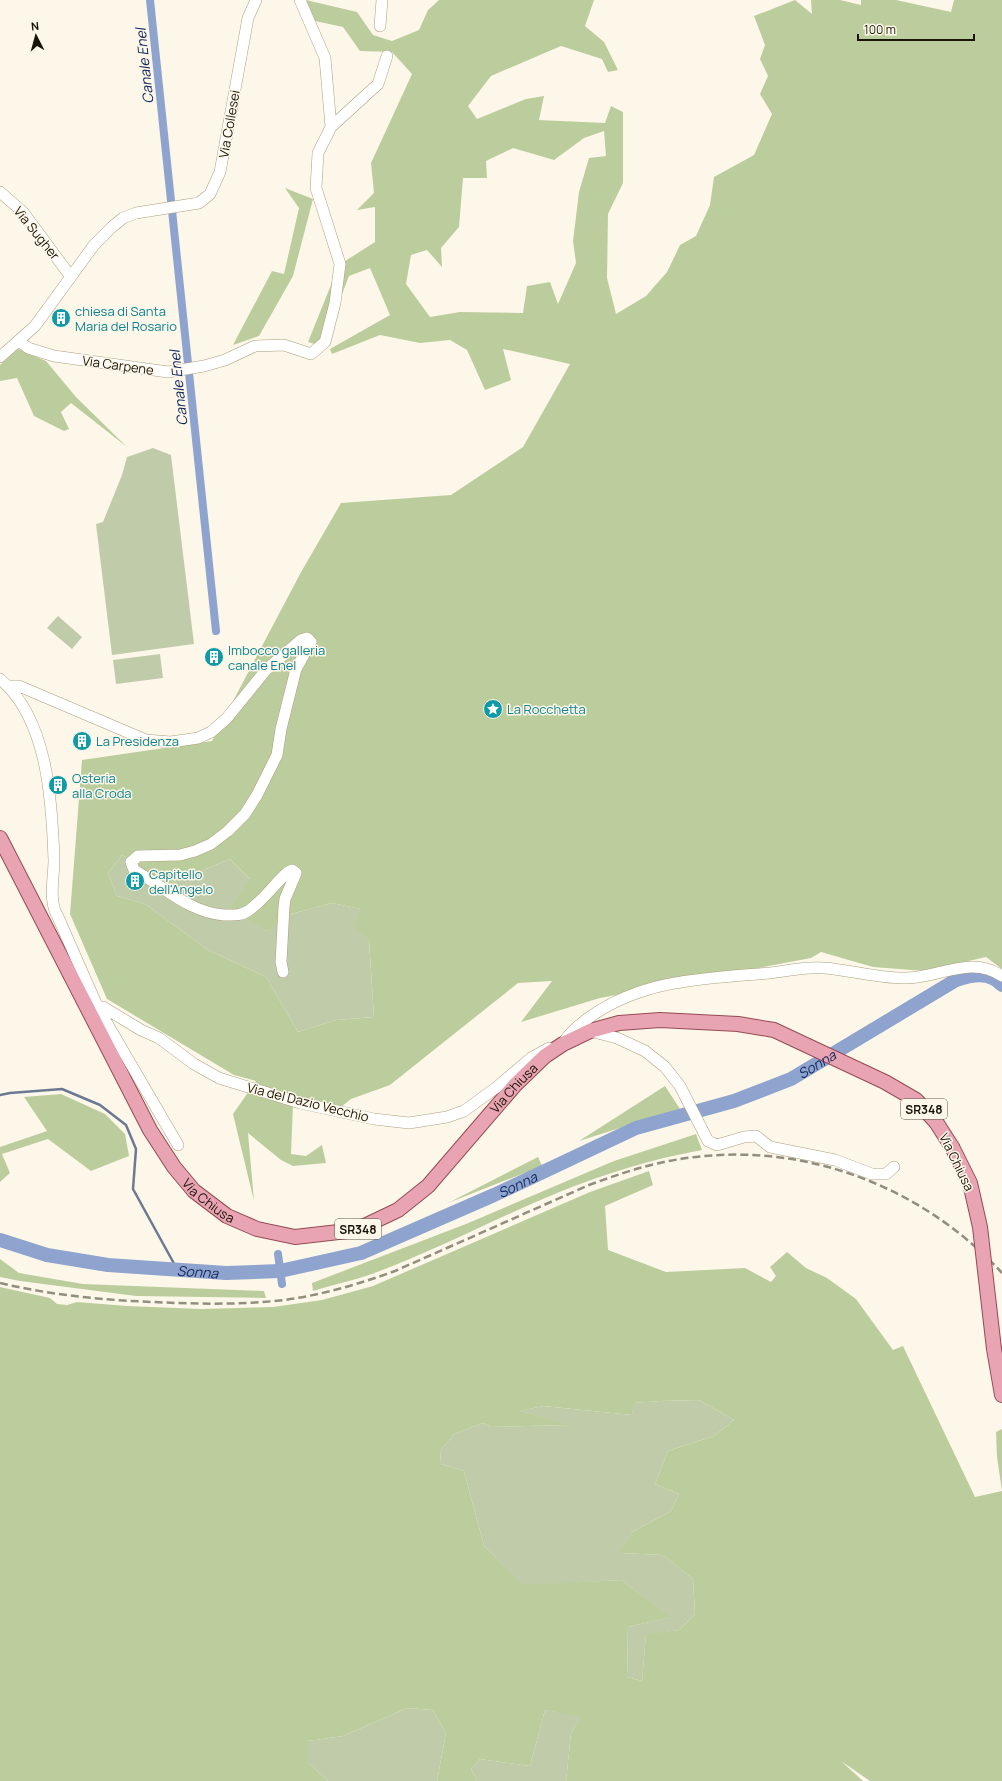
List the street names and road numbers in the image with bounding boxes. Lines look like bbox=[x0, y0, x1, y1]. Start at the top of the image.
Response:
street label: Via Collesei bbox=[214, 89, 244, 159]
street label: Via Sugher bbox=[10, 203, 64, 264]
street label: Via Carpene bbox=[81, 351, 155, 379]
street label: Via Chiusa bbox=[486, 1059, 541, 1117]
street label: Via del Dazio Vecchio bbox=[245, 1078, 371, 1126]
road number: SR348 bbox=[901, 1099, 947, 1119]
street label: Via Chiusa bbox=[935, 1130, 979, 1194]
street label: Via Chiusa bbox=[178, 1175, 237, 1227]
road number: SR348 bbox=[335, 1219, 381, 1239]

